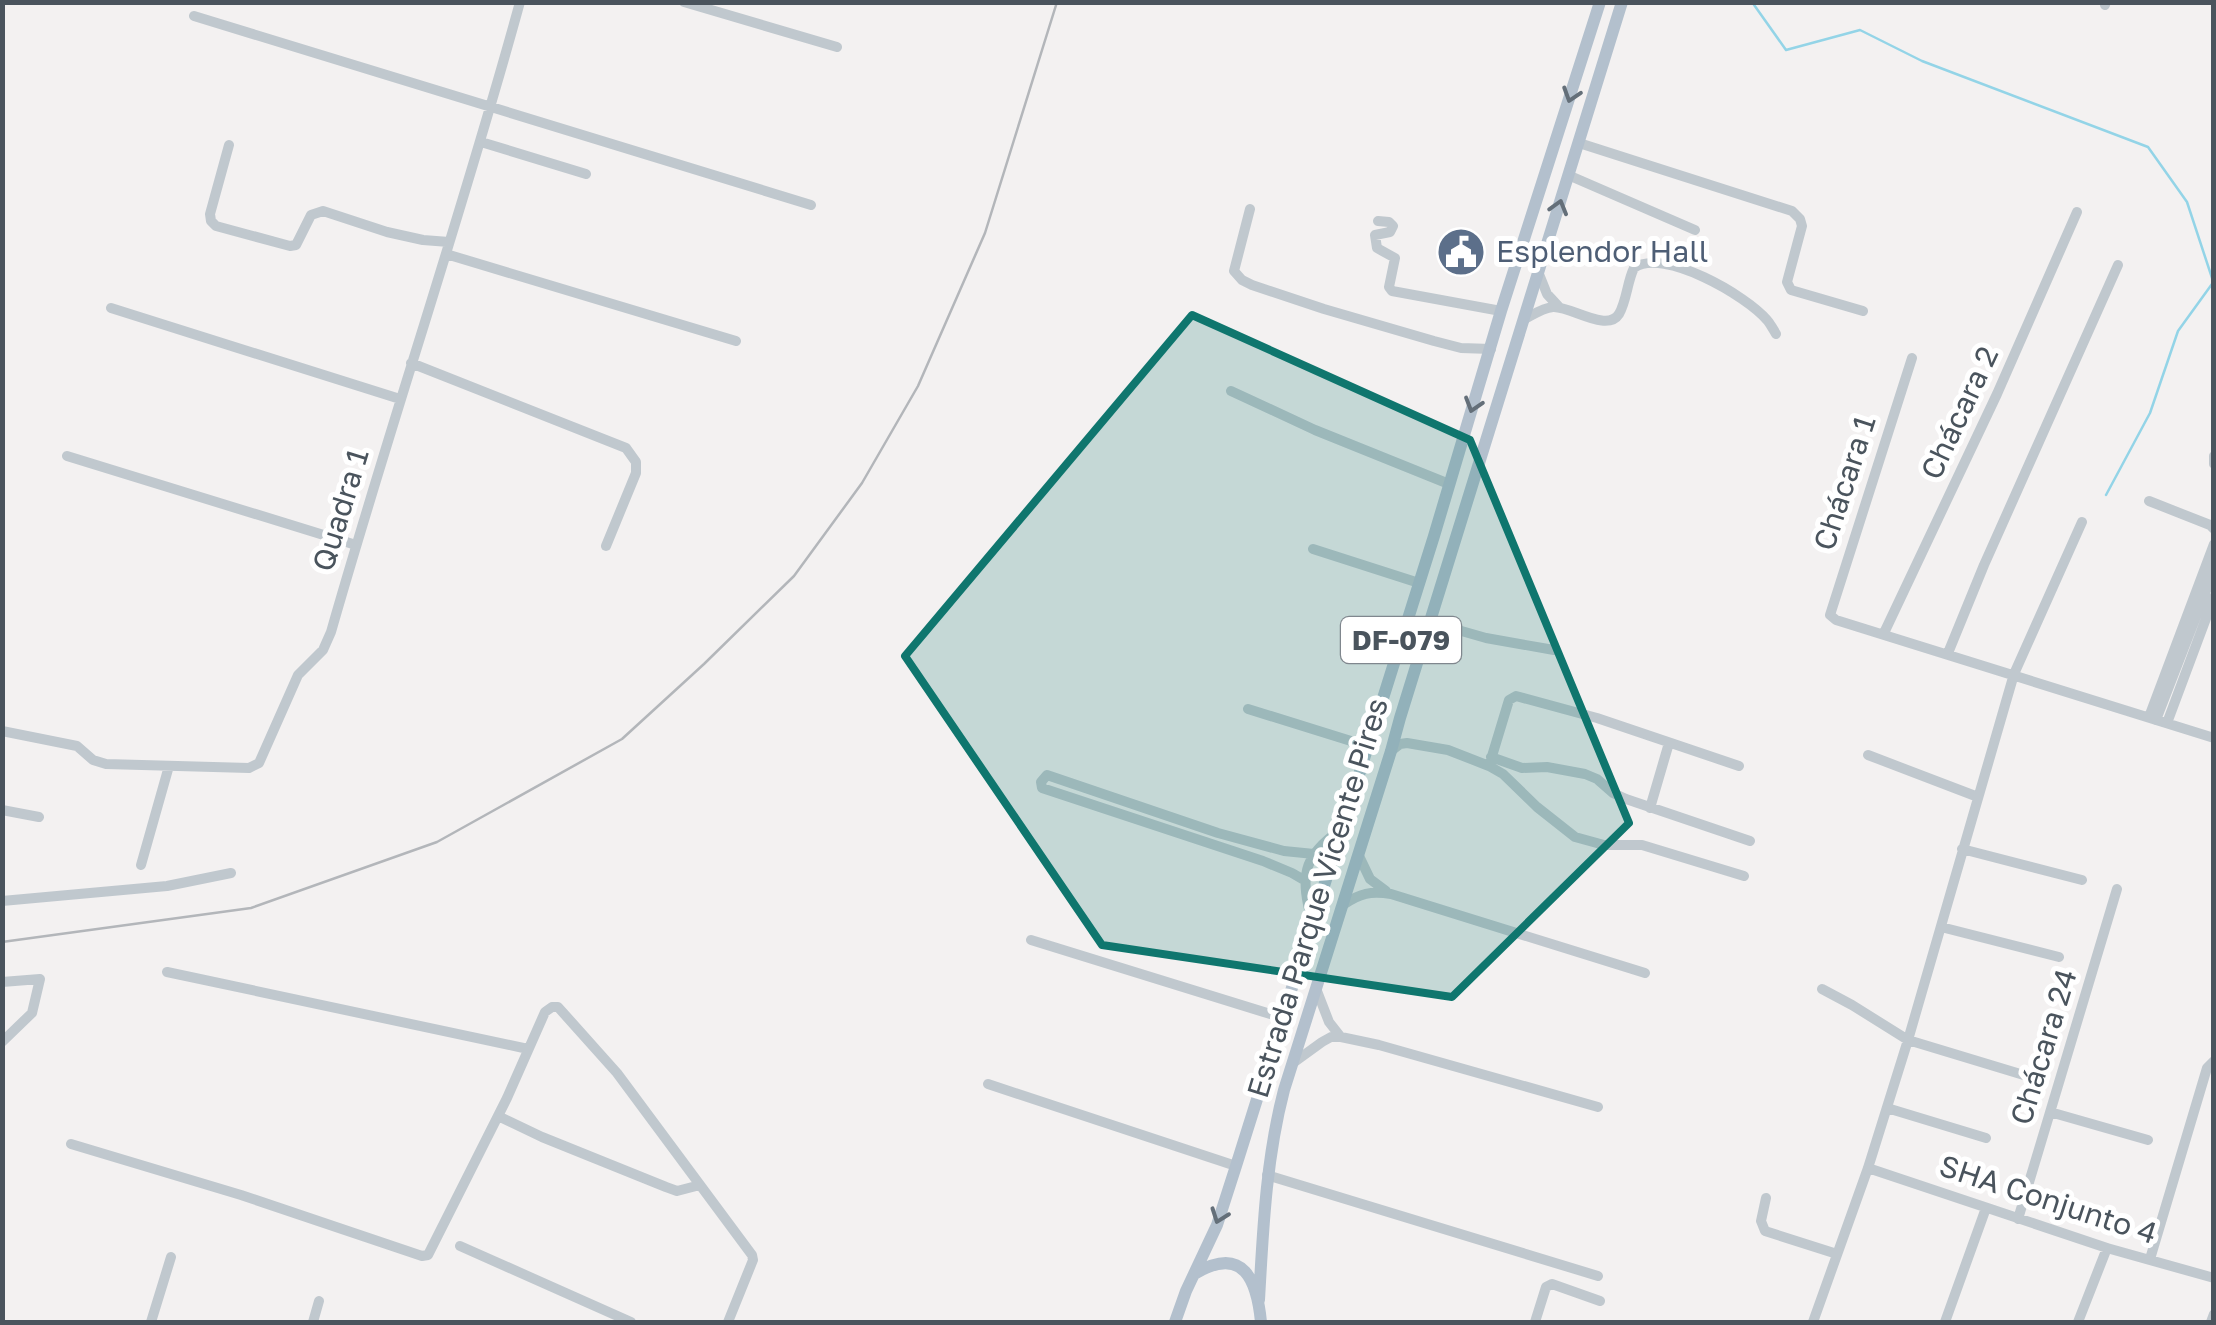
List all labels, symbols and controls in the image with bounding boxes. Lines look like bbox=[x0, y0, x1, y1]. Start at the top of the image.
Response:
one-way arrow bbox=[1562, 86, 1583, 103]
one-way arrow bbox=[1547, 199, 1568, 216]
public building icon: Esplendor Hall bbox=[1435, 226, 1487, 278]
place label: Esplendor Hall bbox=[1496, 233, 1708, 269]
street label: Chácara 2 bbox=[1913, 340, 2005, 485]
one-way arrow bbox=[1464, 396, 1485, 413]
street label: Chácara 1 bbox=[1805, 411, 1883, 555]
street label: Quadra 1 bbox=[304, 444, 376, 575]
road number: DF-079 bbox=[1341, 617, 1461, 663]
street label: Estrada Parque Vicente Pires bbox=[1239, 694, 1395, 1102]
street label: Chácara 24 bbox=[2002, 965, 2084, 1129]
street label: SHA Conjunto 4 bbox=[1935, 1147, 2162, 1251]
one-way arrow bbox=[1210, 1207, 1231, 1224]

